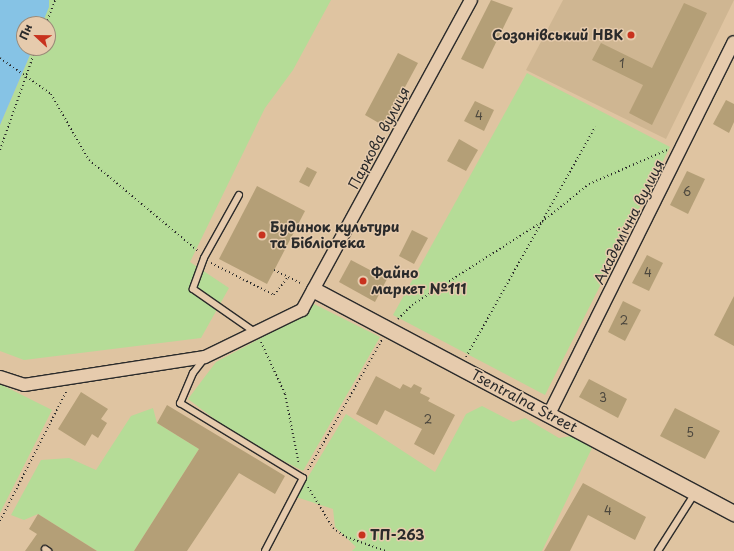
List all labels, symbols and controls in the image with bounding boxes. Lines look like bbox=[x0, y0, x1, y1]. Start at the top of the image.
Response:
north arrow bbox=[16, 16, 56, 56]
text: Пн bbox=[14, 21, 36, 42]
place label: Созонівський НВК bbox=[491, 27, 623, 43]
marker: Созонівський НВК bbox=[626, 30, 636, 40]
house number: 1 bbox=[619, 57, 625, 71]
street label: Паркова вулиця bbox=[345, 84, 413, 192]
house number: 4 bbox=[475, 109, 483, 123]
street label: Академічна вулиця bbox=[590, 157, 668, 287]
house number: 6 bbox=[683, 185, 691, 199]
place label: Будинок культури та Бібліотека bbox=[270, 219, 400, 252]
marker: Будинок культури та Бібліотека bbox=[257, 230, 267, 240]
place label: Файно маркет №111 bbox=[371, 265, 467, 298]
house number: 4 bbox=[644, 266, 652, 280]
marker: Файно маркет №111 bbox=[358, 276, 368, 286]
house number: 2 bbox=[620, 314, 628, 328]
street label: Tsentralna Street bbox=[468, 366, 580, 436]
house number: 3 bbox=[599, 391, 607, 405]
house number: 2 bbox=[424, 413, 432, 427]
house number: 5 bbox=[686, 426, 694, 440]
house number: 4 bbox=[604, 504, 612, 518]
place label: ТП-263 bbox=[370, 527, 425, 543]
marker: ТП-263 bbox=[357, 530, 367, 540]

